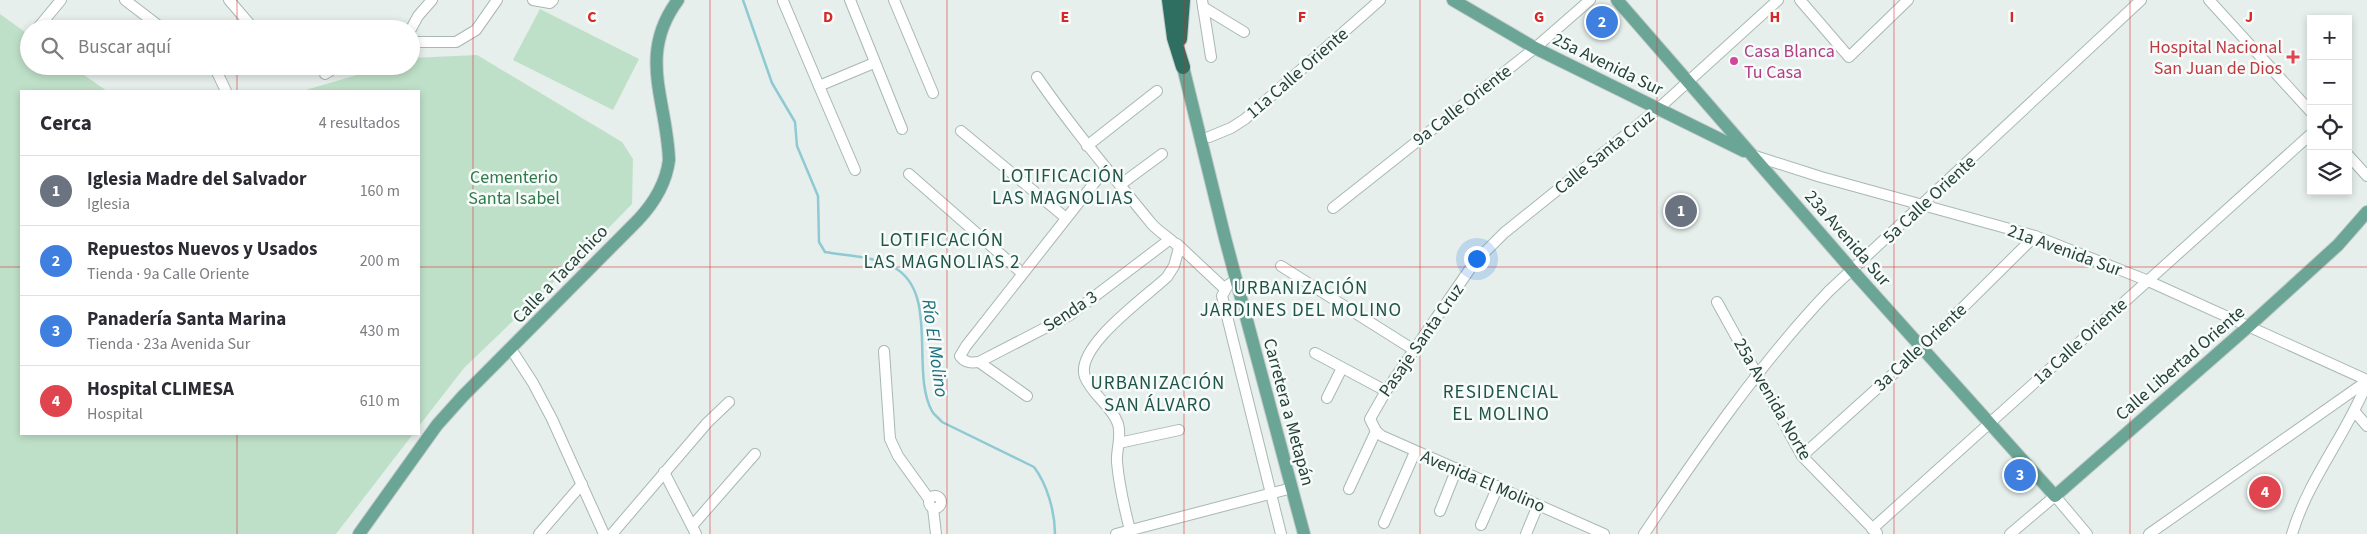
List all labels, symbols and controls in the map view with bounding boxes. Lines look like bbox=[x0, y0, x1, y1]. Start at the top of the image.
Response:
pin: 2 bbox=[1586, 3, 1618, 41]
text: C bbox=[587, 6, 597, 28]
text: D bbox=[823, 6, 833, 28]
text: E bbox=[1061, 6, 1069, 28]
text: F bbox=[1298, 6, 1306, 28]
text: G bbox=[1534, 6, 1544, 28]
text: H bbox=[1770, 6, 1780, 28]
text: I bbox=[2010, 6, 2014, 28]
text: J bbox=[2245, 6, 2253, 28]
map controls bbox=[2307, 15, 2352, 195]
button: + bbox=[2307, 15, 2352, 60]
search box bbox=[20, 20, 420, 75]
street label: 11a Calle Oriente bbox=[1241, 22, 1354, 125]
street label: 25a Avenida Sur bbox=[1548, 27, 1668, 102]
icon: search bbox=[38, 34, 66, 62]
text: Buscar aquí bbox=[78, 34, 171, 61]
place label: Hospital Nacional San Juan de Dios bbox=[2149, 35, 2282, 81]
place label: Casa Blanca Tu Casa bbox=[1744, 39, 1835, 85]
marker: Hospital Nacional San Juan de Dios bbox=[2286, 50, 2300, 64]
marker: Casa Blanca Tu Casa bbox=[1728, 55, 1740, 67]
street label: 9a Calle Oriente bbox=[1408, 59, 1517, 152]
button: − bbox=[2307, 60, 2352, 105]
street label: Calle Santa Cruz bbox=[1549, 104, 1660, 200]
button: locate bbox=[2307, 105, 2352, 150]
text: Cerca bbox=[40, 108, 92, 138]
text: 4 resultados bbox=[319, 112, 400, 134]
street label: 5a Calle Oriente bbox=[1877, 150, 1981, 249]
button: layers bbox=[2307, 150, 2352, 195]
district label: LOTIFICACIÓN LAS MAGNOLIAS bbox=[992, 163, 1134, 212]
park label: Cementerio Santa Isabel bbox=[468, 165, 560, 211]
text: Iglesia Madre del Salvador bbox=[87, 166, 307, 193]
text: 1 bbox=[52, 180, 60, 202]
text: 160 m bbox=[360, 180, 400, 202]
street label: 23a Avenida Sur bbox=[1799, 185, 1897, 292]
pin: 1 bbox=[1665, 192, 1697, 230]
text: Iglesia bbox=[87, 193, 130, 215]
street label: 21a Avenida Sur bbox=[2004, 218, 2126, 283]
street label: Calle a Tacachico bbox=[507, 220, 614, 329]
district label: LOTIFICACIÓN LAS MAGNOLIAS 2 bbox=[863, 227, 1021, 276]
text: Repuestos Nuevos y Usados bbox=[87, 236, 317, 263]
your location bbox=[1464, 246, 1490, 272]
text: 2 bbox=[52, 250, 60, 272]
text: 200 m bbox=[360, 250, 400, 272]
text: Tienda · 9a Calle Oriente bbox=[87, 263, 249, 285]
district label: URBANIZACIÓN JARDINES DEL MOLINO bbox=[1200, 275, 1402, 324]
street label: Pasaje Santa Cruz bbox=[1373, 278, 1470, 402]
street label: Senda 3 bbox=[1038, 285, 1102, 338]
street label: 1a Calle Oriente bbox=[2028, 292, 2133, 390]
water label: Río El Molino bbox=[914, 297, 955, 399]
street label: 3a Calle Oriente bbox=[1868, 298, 1972, 397]
street label: Calle Libertad Oriente bbox=[2110, 300, 2250, 427]
text: Panadería Santa Marina bbox=[87, 306, 286, 333]
text: 3 bbox=[52, 320, 60, 342]
text: 430 m bbox=[360, 320, 400, 342]
text: Tienda · 23a Avenida Sur bbox=[87, 333, 250, 355]
street label: 25a Avenida Norte bbox=[1728, 334, 1818, 465]
street label: Carretera a Metapán bbox=[1257, 336, 1320, 489]
district label: URBANIZACIÓN SAN ÁLVARO bbox=[1091, 370, 1225, 419]
text: Hospital CLIMESA bbox=[87, 376, 234, 403]
district label: RESIDENCIAL EL MOLINO bbox=[1443, 379, 1559, 428]
text: 4 bbox=[52, 390, 60, 412]
text: 610 m bbox=[360, 390, 400, 412]
text: Hospital bbox=[87, 403, 143, 425]
street label: Avenida El Molino bbox=[1417, 444, 1549, 519]
pin: 3 bbox=[2004, 456, 2036, 494]
pin: 4 bbox=[2249, 473, 2281, 511]

